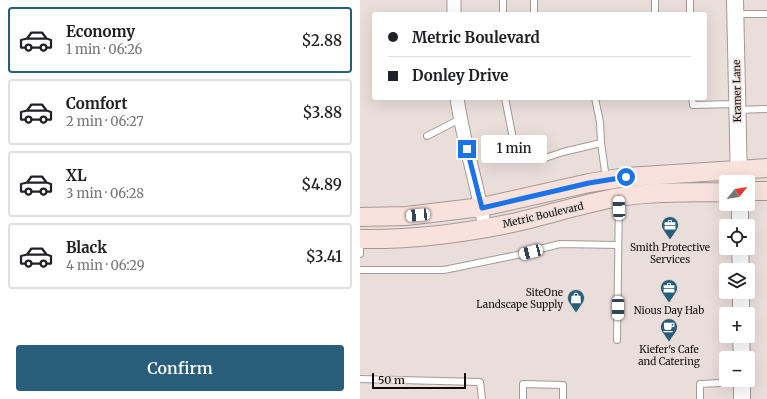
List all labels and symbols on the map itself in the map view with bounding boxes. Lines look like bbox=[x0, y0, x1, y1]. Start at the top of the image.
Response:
street label: Kramer Lane bbox=[730, 60, 744, 122]
callout: 1 min bbox=[481, 135, 547, 163]
route end bbox=[458, 140, 476, 158]
route start bbox=[617, 168, 635, 186]
north arrow bbox=[719, 175, 755, 211]
car bbox=[613, 196, 625, 220]
street label: Metric Boulevard bbox=[501, 199, 585, 231]
car bbox=[406, 208, 430, 222]
office icon: Smith Protective Services bbox=[660, 215, 680, 240]
place label: Smith Protective Services bbox=[630, 241, 710, 266]
car bbox=[518, 243, 544, 261]
office icon: Nious Day Hab bbox=[659, 278, 679, 303]
place label: SiteOne Landscape Supply bbox=[476, 286, 563, 311]
shop icon: SiteOne Landscape Supply bbox=[566, 288, 586, 313]
car bbox=[612, 296, 624, 320]
place label: Nious Day Hab bbox=[634, 304, 704, 317]
cafe icon: Kiefer's Cafe and Catering bbox=[659, 317, 679, 342]
place label: Kiefer's Cafe and Catering bbox=[638, 343, 700, 368]
scale bar bbox=[372, 371, 466, 390]

